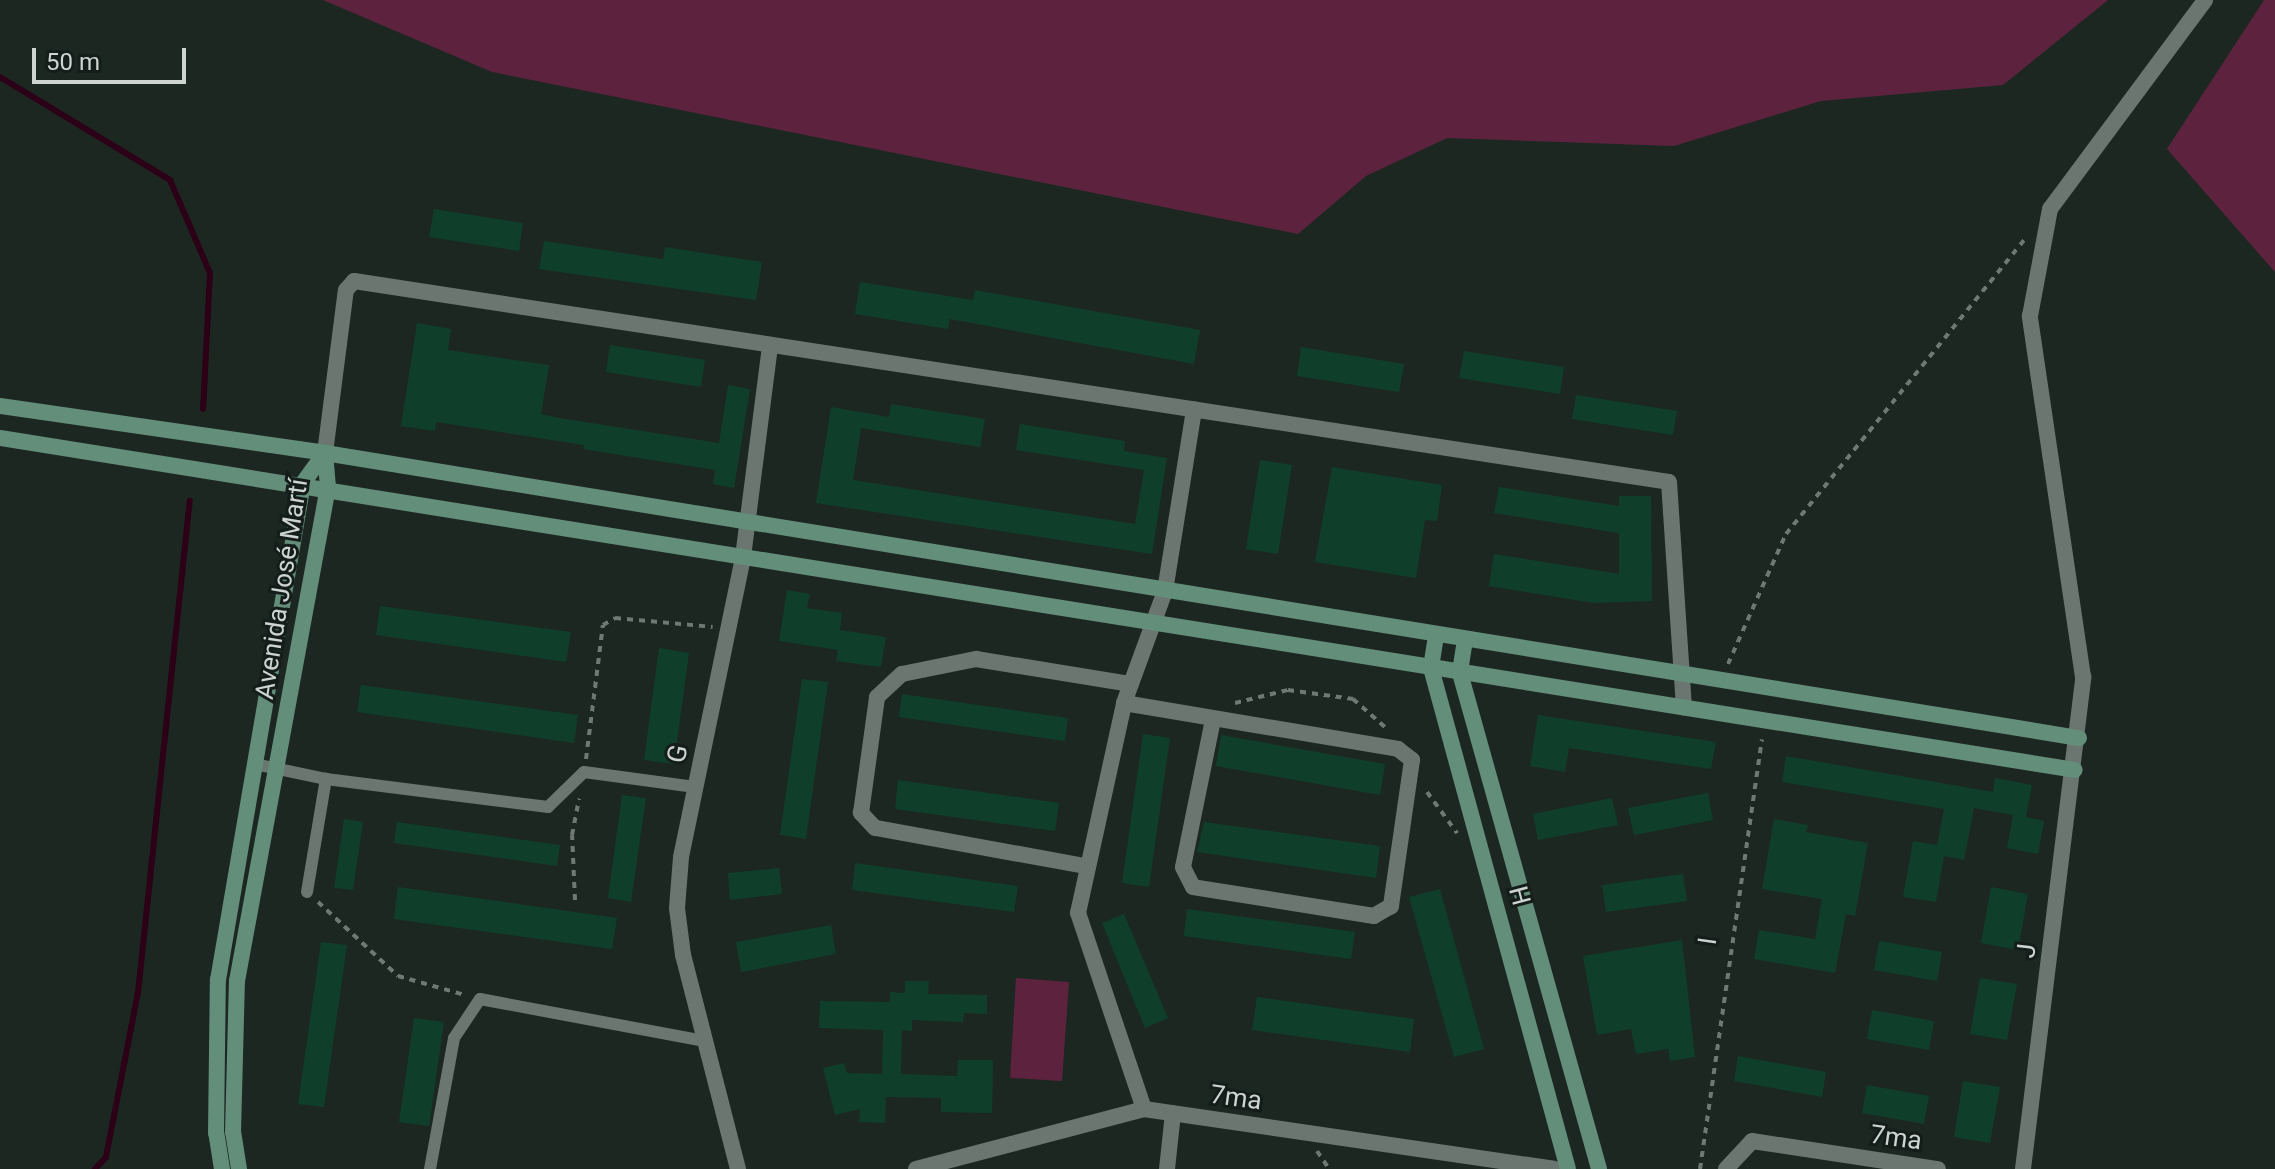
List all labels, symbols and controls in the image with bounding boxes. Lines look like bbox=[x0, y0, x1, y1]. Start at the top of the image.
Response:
scale bar bbox=[36, 32, 190, 82]
text: 50 m bbox=[46, 48, 100, 76]
street label: Avenida José Martí bbox=[249, 477, 315, 701]
street label: G bbox=[661, 742, 695, 766]
street label: H bbox=[1502, 883, 1536, 909]
street label: I bbox=[1692, 935, 1724, 947]
street label: J bbox=[2011, 942, 2043, 960]
street label: 7ma bbox=[1208, 1079, 1264, 1117]
street label: 7ma bbox=[1868, 1119, 1924, 1157]

